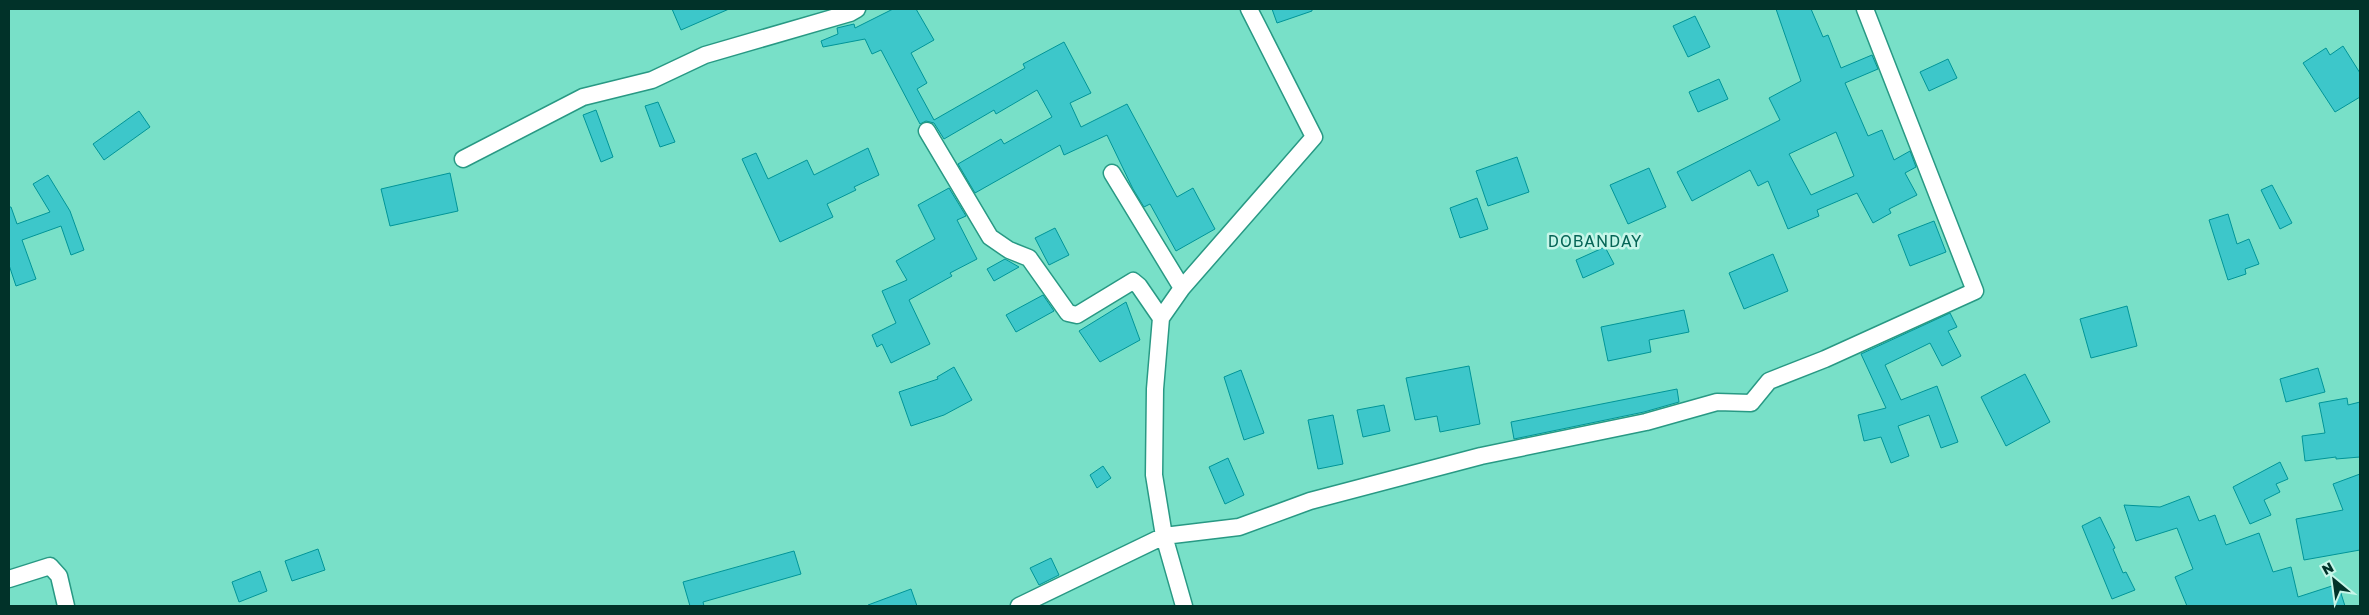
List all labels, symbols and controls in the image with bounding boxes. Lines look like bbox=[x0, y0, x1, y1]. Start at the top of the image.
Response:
district label: DOBANDAY bbox=[1548, 231, 1642, 251]
north arrow bbox=[2309, 555, 2359, 605]
text: N bbox=[2319, 558, 2336, 578]

